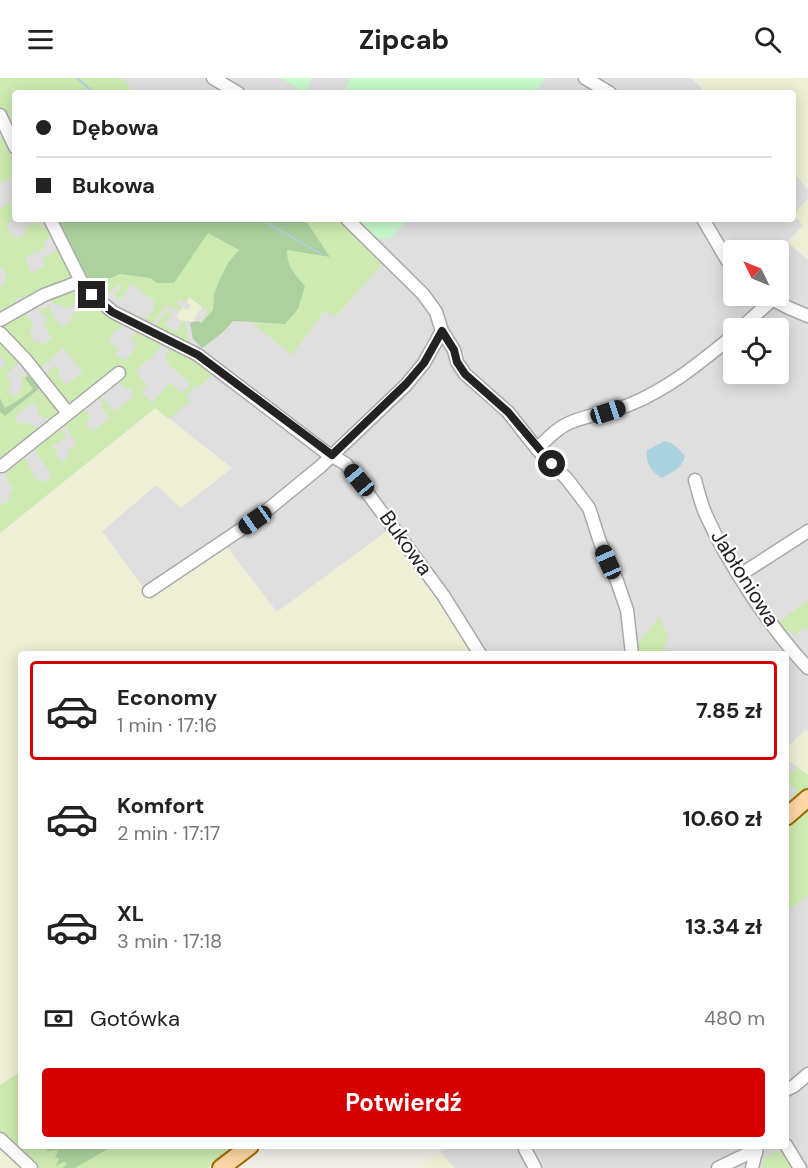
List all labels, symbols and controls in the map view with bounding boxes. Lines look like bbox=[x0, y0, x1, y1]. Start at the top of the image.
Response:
text: Zipcab bbox=[359, 22, 449, 57]
icon: menu bbox=[24, 23, 57, 56]
icon: search bbox=[751, 23, 784, 56]
text: Dębowa bbox=[72, 113, 159, 142]
text: Bukowa bbox=[72, 171, 155, 200]
north arrow bbox=[723, 240, 789, 306]
map controls bbox=[723, 240, 789, 384]
route end bbox=[78, 281, 105, 308]
button: locate bbox=[723, 318, 789, 384]
car bbox=[588, 398, 628, 426]
route start bbox=[538, 450, 565, 477]
car bbox=[341, 460, 377, 500]
car bbox=[235, 502, 275, 538]
street label: Bukowa bbox=[373, 505, 439, 581]
street label: Jabłoniowa bbox=[704, 524, 786, 632]
car bbox=[592, 542, 624, 582]
text: Economy bbox=[117, 683, 217, 712]
icon: car bbox=[45, 684, 99, 738]
text: 7.85 zł bbox=[696, 696, 762, 725]
text: 1 min · 17:16 bbox=[117, 712, 217, 738]
text: Komfort bbox=[117, 791, 204, 820]
icon: car bbox=[45, 792, 99, 846]
text: 10.60 zł bbox=[683, 804, 762, 833]
text: 2 min · 17:17 bbox=[117, 820, 220, 846]
text: XL bbox=[117, 899, 144, 928]
icon: car bbox=[45, 900, 99, 954]
text: 13.34 zł bbox=[685, 912, 762, 941]
text: 3 min · 17:18 bbox=[117, 928, 222, 954]
icon: cash bbox=[42, 1002, 75, 1035]
text: Gotówka bbox=[90, 1004, 180, 1033]
text: 480 m bbox=[704, 1005, 765, 1031]
button: Potwierdź bbox=[42, 1068, 765, 1137]

